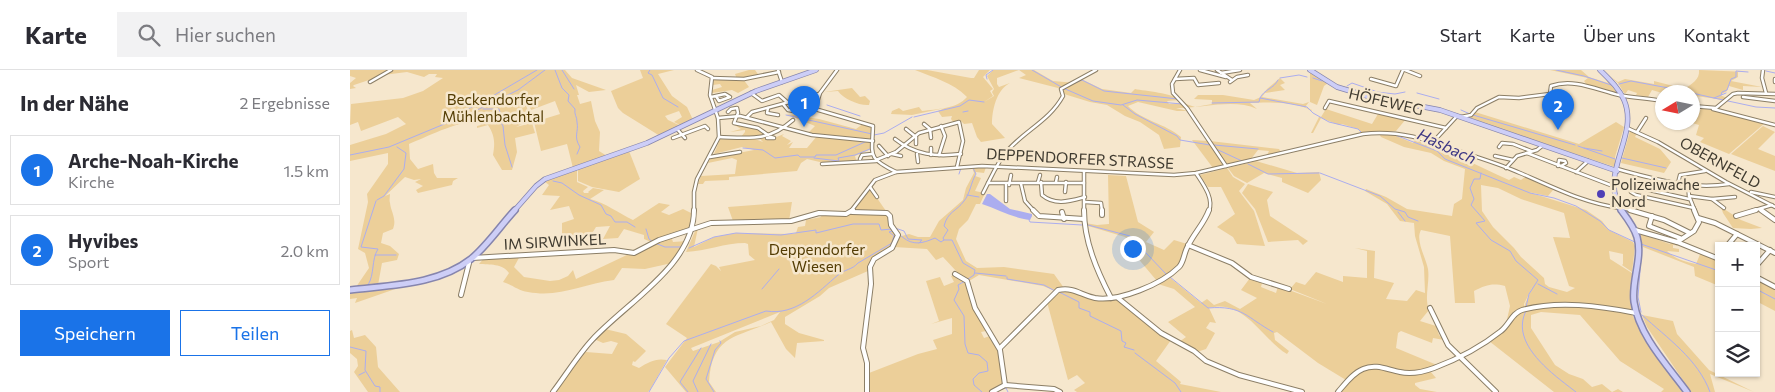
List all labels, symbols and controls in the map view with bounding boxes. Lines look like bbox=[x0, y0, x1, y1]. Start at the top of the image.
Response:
search box bbox=[117, 12, 467, 57]
text: Karte bbox=[25, 20, 87, 49]
icon: search bbox=[135, 21, 163, 49]
text: Hier suchen bbox=[175, 23, 276, 46]
text: Start bbox=[1440, 24, 1482, 46]
text: Karte bbox=[1510, 24, 1555, 46]
text: Über uns bbox=[1583, 24, 1656, 46]
text: Kontakt bbox=[1684, 24, 1750, 46]
street label: HÖFEWEG bbox=[1347, 84, 1425, 118]
north arrow bbox=[1655, 85, 1700, 130]
pin: 1 bbox=[788, 86, 820, 127]
pin: 2 bbox=[1542, 89, 1574, 130]
text: In der Nähe bbox=[20, 90, 129, 115]
park label: Beckendorfer Mühlenbachtal bbox=[442, 90, 544, 125]
text: 2 Ergebnisse bbox=[240, 93, 330, 112]
water label: Hasbach bbox=[1415, 124, 1480, 167]
street label: OBERNFELD bbox=[1677, 133, 1764, 192]
street label: DEPPENDORFER STRASSE bbox=[986, 144, 1174, 172]
text: Arche-Noah-Kirche bbox=[68, 149, 239, 172]
text: 1 bbox=[33, 161, 41, 180]
text: 1.5 km bbox=[283, 161, 329, 180]
text: Kirche bbox=[68, 172, 114, 191]
place label: Polizeiwache Nord bbox=[1611, 175, 1700, 210]
marker: Polizeiwache Nord bbox=[1595, 188, 1607, 200]
text: Hyvibes bbox=[68, 229, 138, 252]
street label: IM SIRWINKEL bbox=[503, 229, 607, 253]
your location bbox=[1120, 236, 1146, 262]
park label: Deppendorfer Wiesen bbox=[769, 240, 865, 275]
text: 2 bbox=[32, 241, 42, 260]
text: 2.0 km bbox=[280, 241, 329, 260]
map controls bbox=[1715, 242, 1760, 377]
button: + bbox=[1715, 242, 1760, 287]
text: Sport bbox=[68, 252, 109, 271]
button: − bbox=[1715, 287, 1760, 332]
button: Speichern bbox=[20, 310, 170, 356]
button: Teilen bbox=[180, 310, 330, 356]
button: layers bbox=[1715, 332, 1760, 377]

